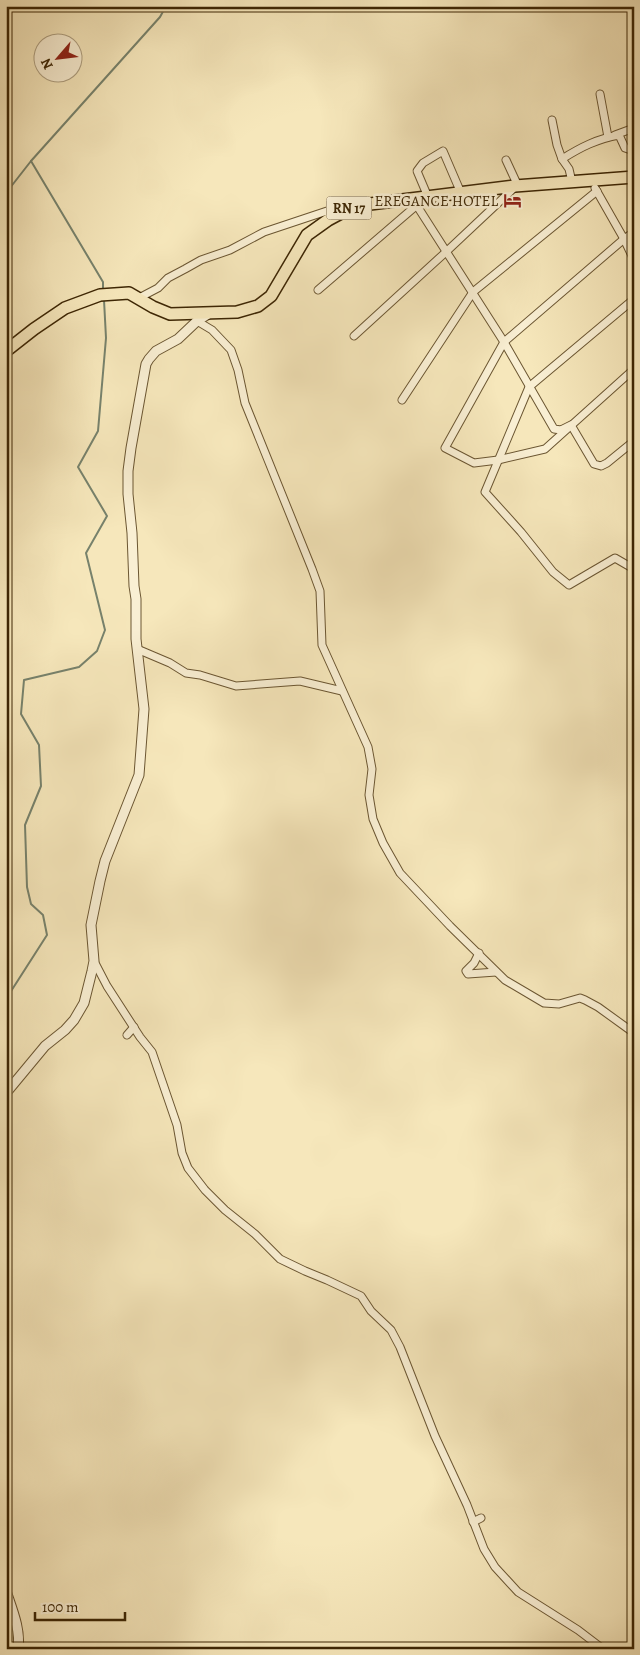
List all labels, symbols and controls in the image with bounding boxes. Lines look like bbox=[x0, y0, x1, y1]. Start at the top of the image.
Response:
north arrow bbox=[32, 32, 82, 82]
text: N bbox=[36, 55, 58, 73]
place label: EREGANCE HOTEL bbox=[374, 191, 498, 211]
hotel icon: EREGANCE HOTEL bbox=[502, 191, 522, 211]
road number: RN 17 bbox=[326, 197, 372, 220]
scale bar bbox=[35, 1590, 125, 1622]
text: 100 m bbox=[42, 1597, 79, 1617]

